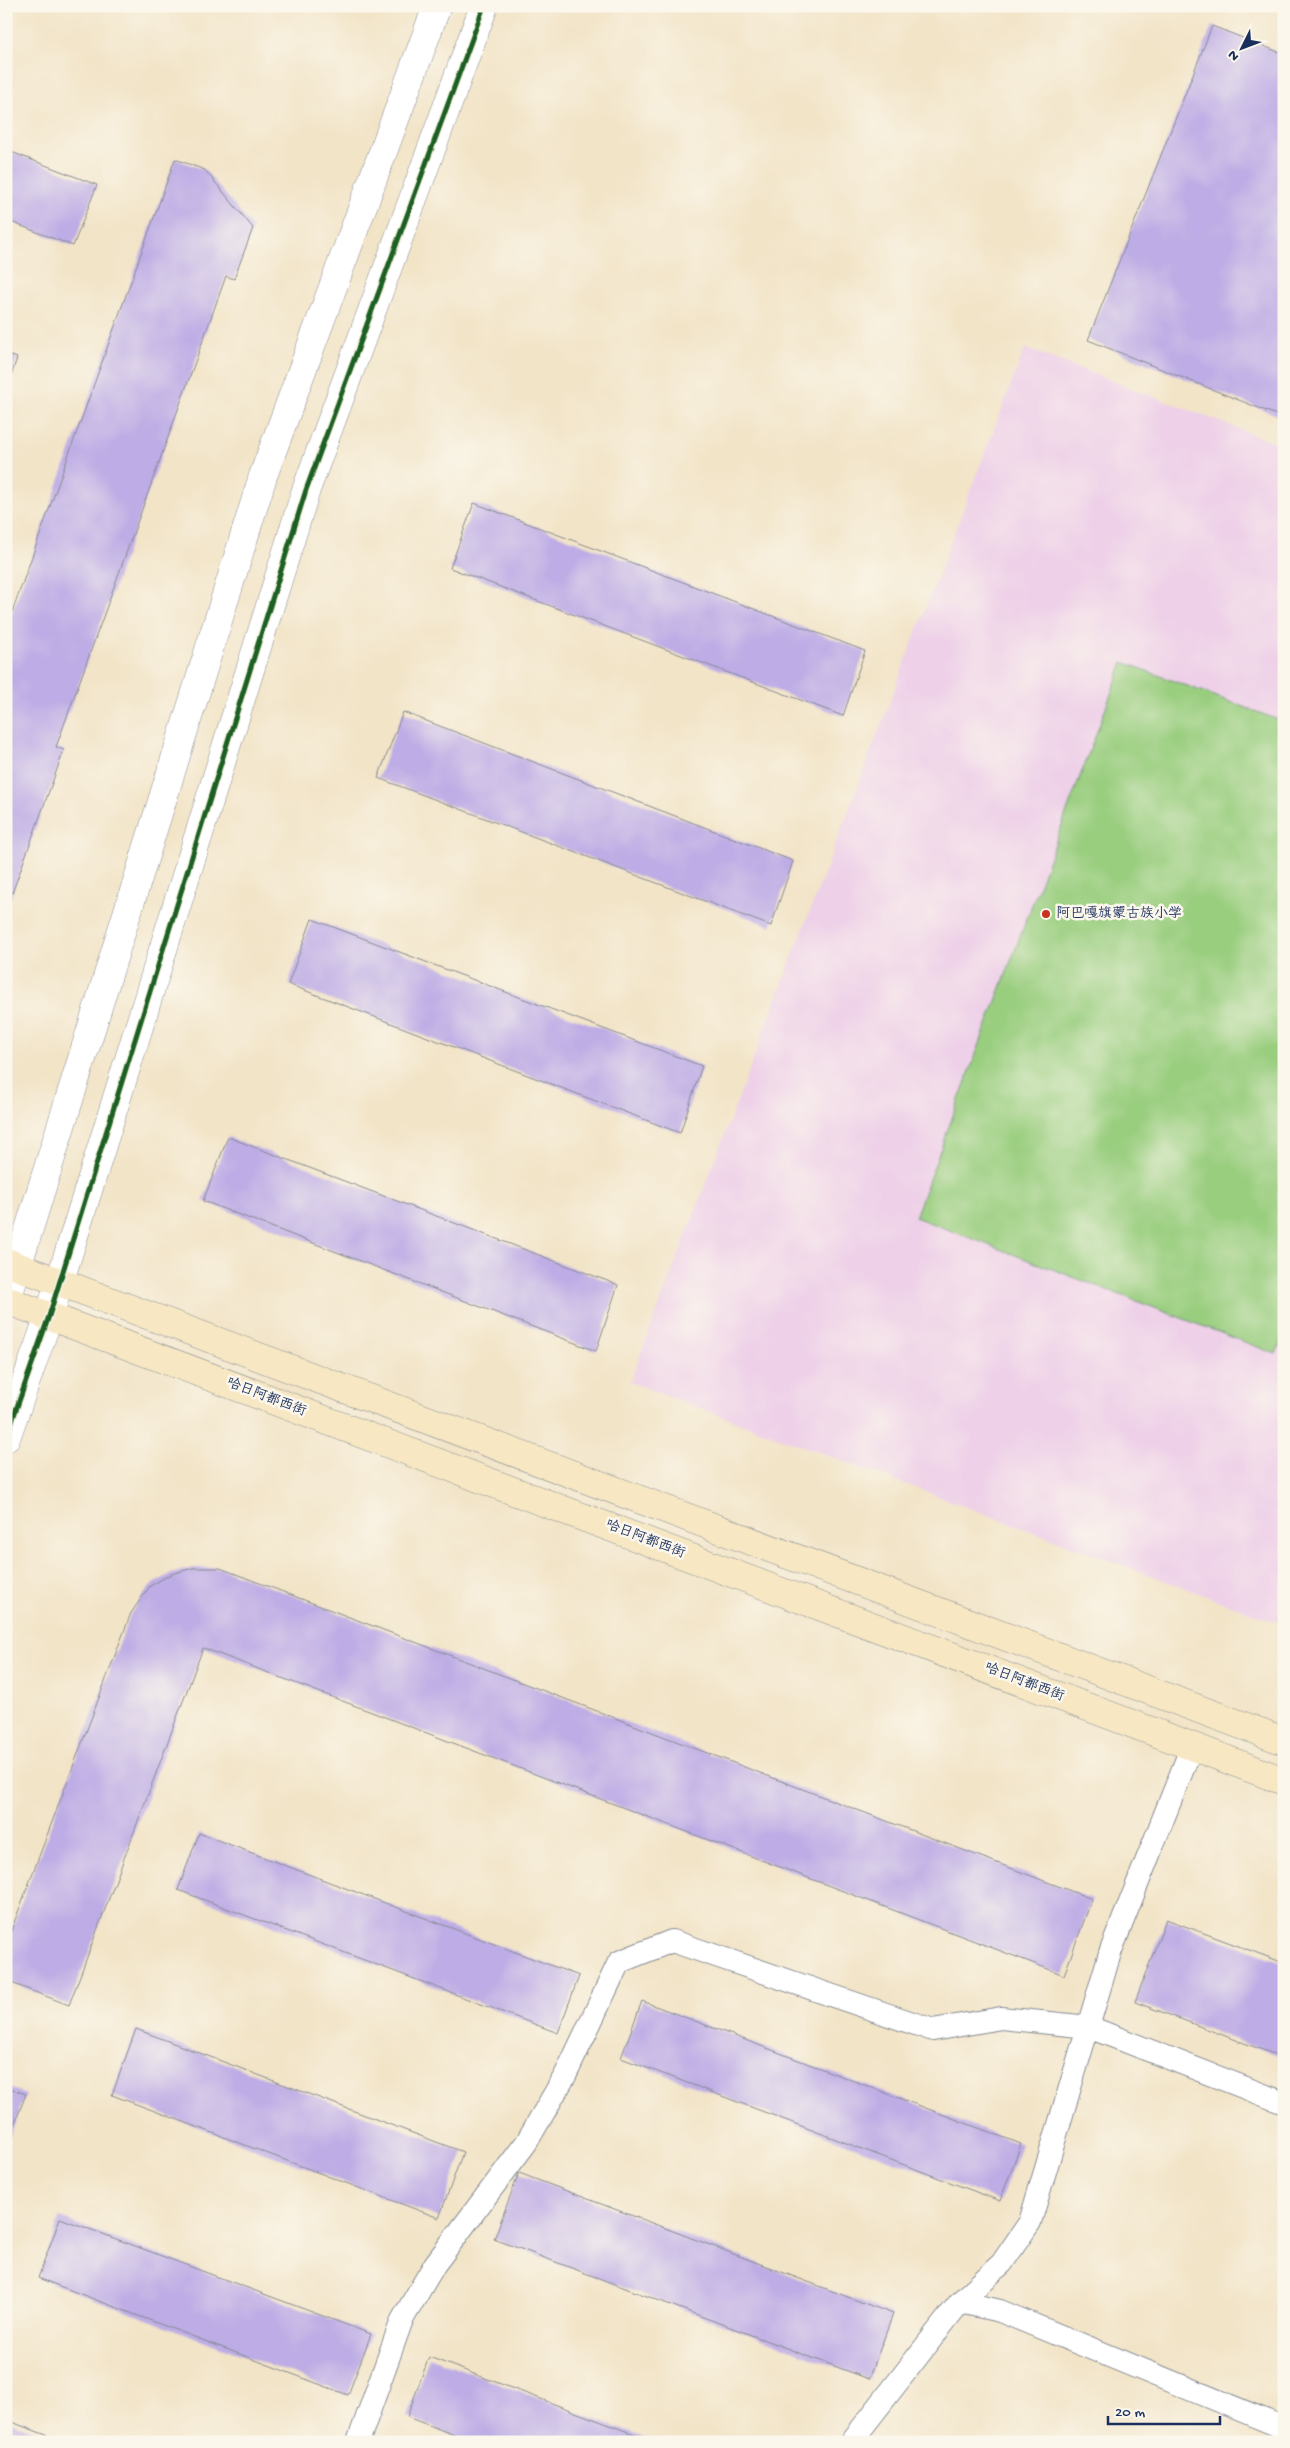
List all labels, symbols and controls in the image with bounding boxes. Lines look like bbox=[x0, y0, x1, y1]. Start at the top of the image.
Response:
north arrow bbox=[1218, 22, 1268, 72]
text: N bbox=[1225, 46, 1244, 64]
place label: 阿巴嘎旗蒙古族小学 bbox=[1056, 905, 1182, 923]
marker: 阿巴嘎旗蒙古族小学 bbox=[1040, 908, 1052, 920]
street label: 哈日阿都西街 bbox=[224, 1374, 309, 1421]
street label: 哈日阿都西街 bbox=[603, 1516, 688, 1563]
street label: 哈日阿都西街 bbox=[982, 1659, 1067, 1706]
scale bar bbox=[1108, 2393, 1220, 2425]
text: 20 m bbox=[1115, 2404, 1145, 2422]

